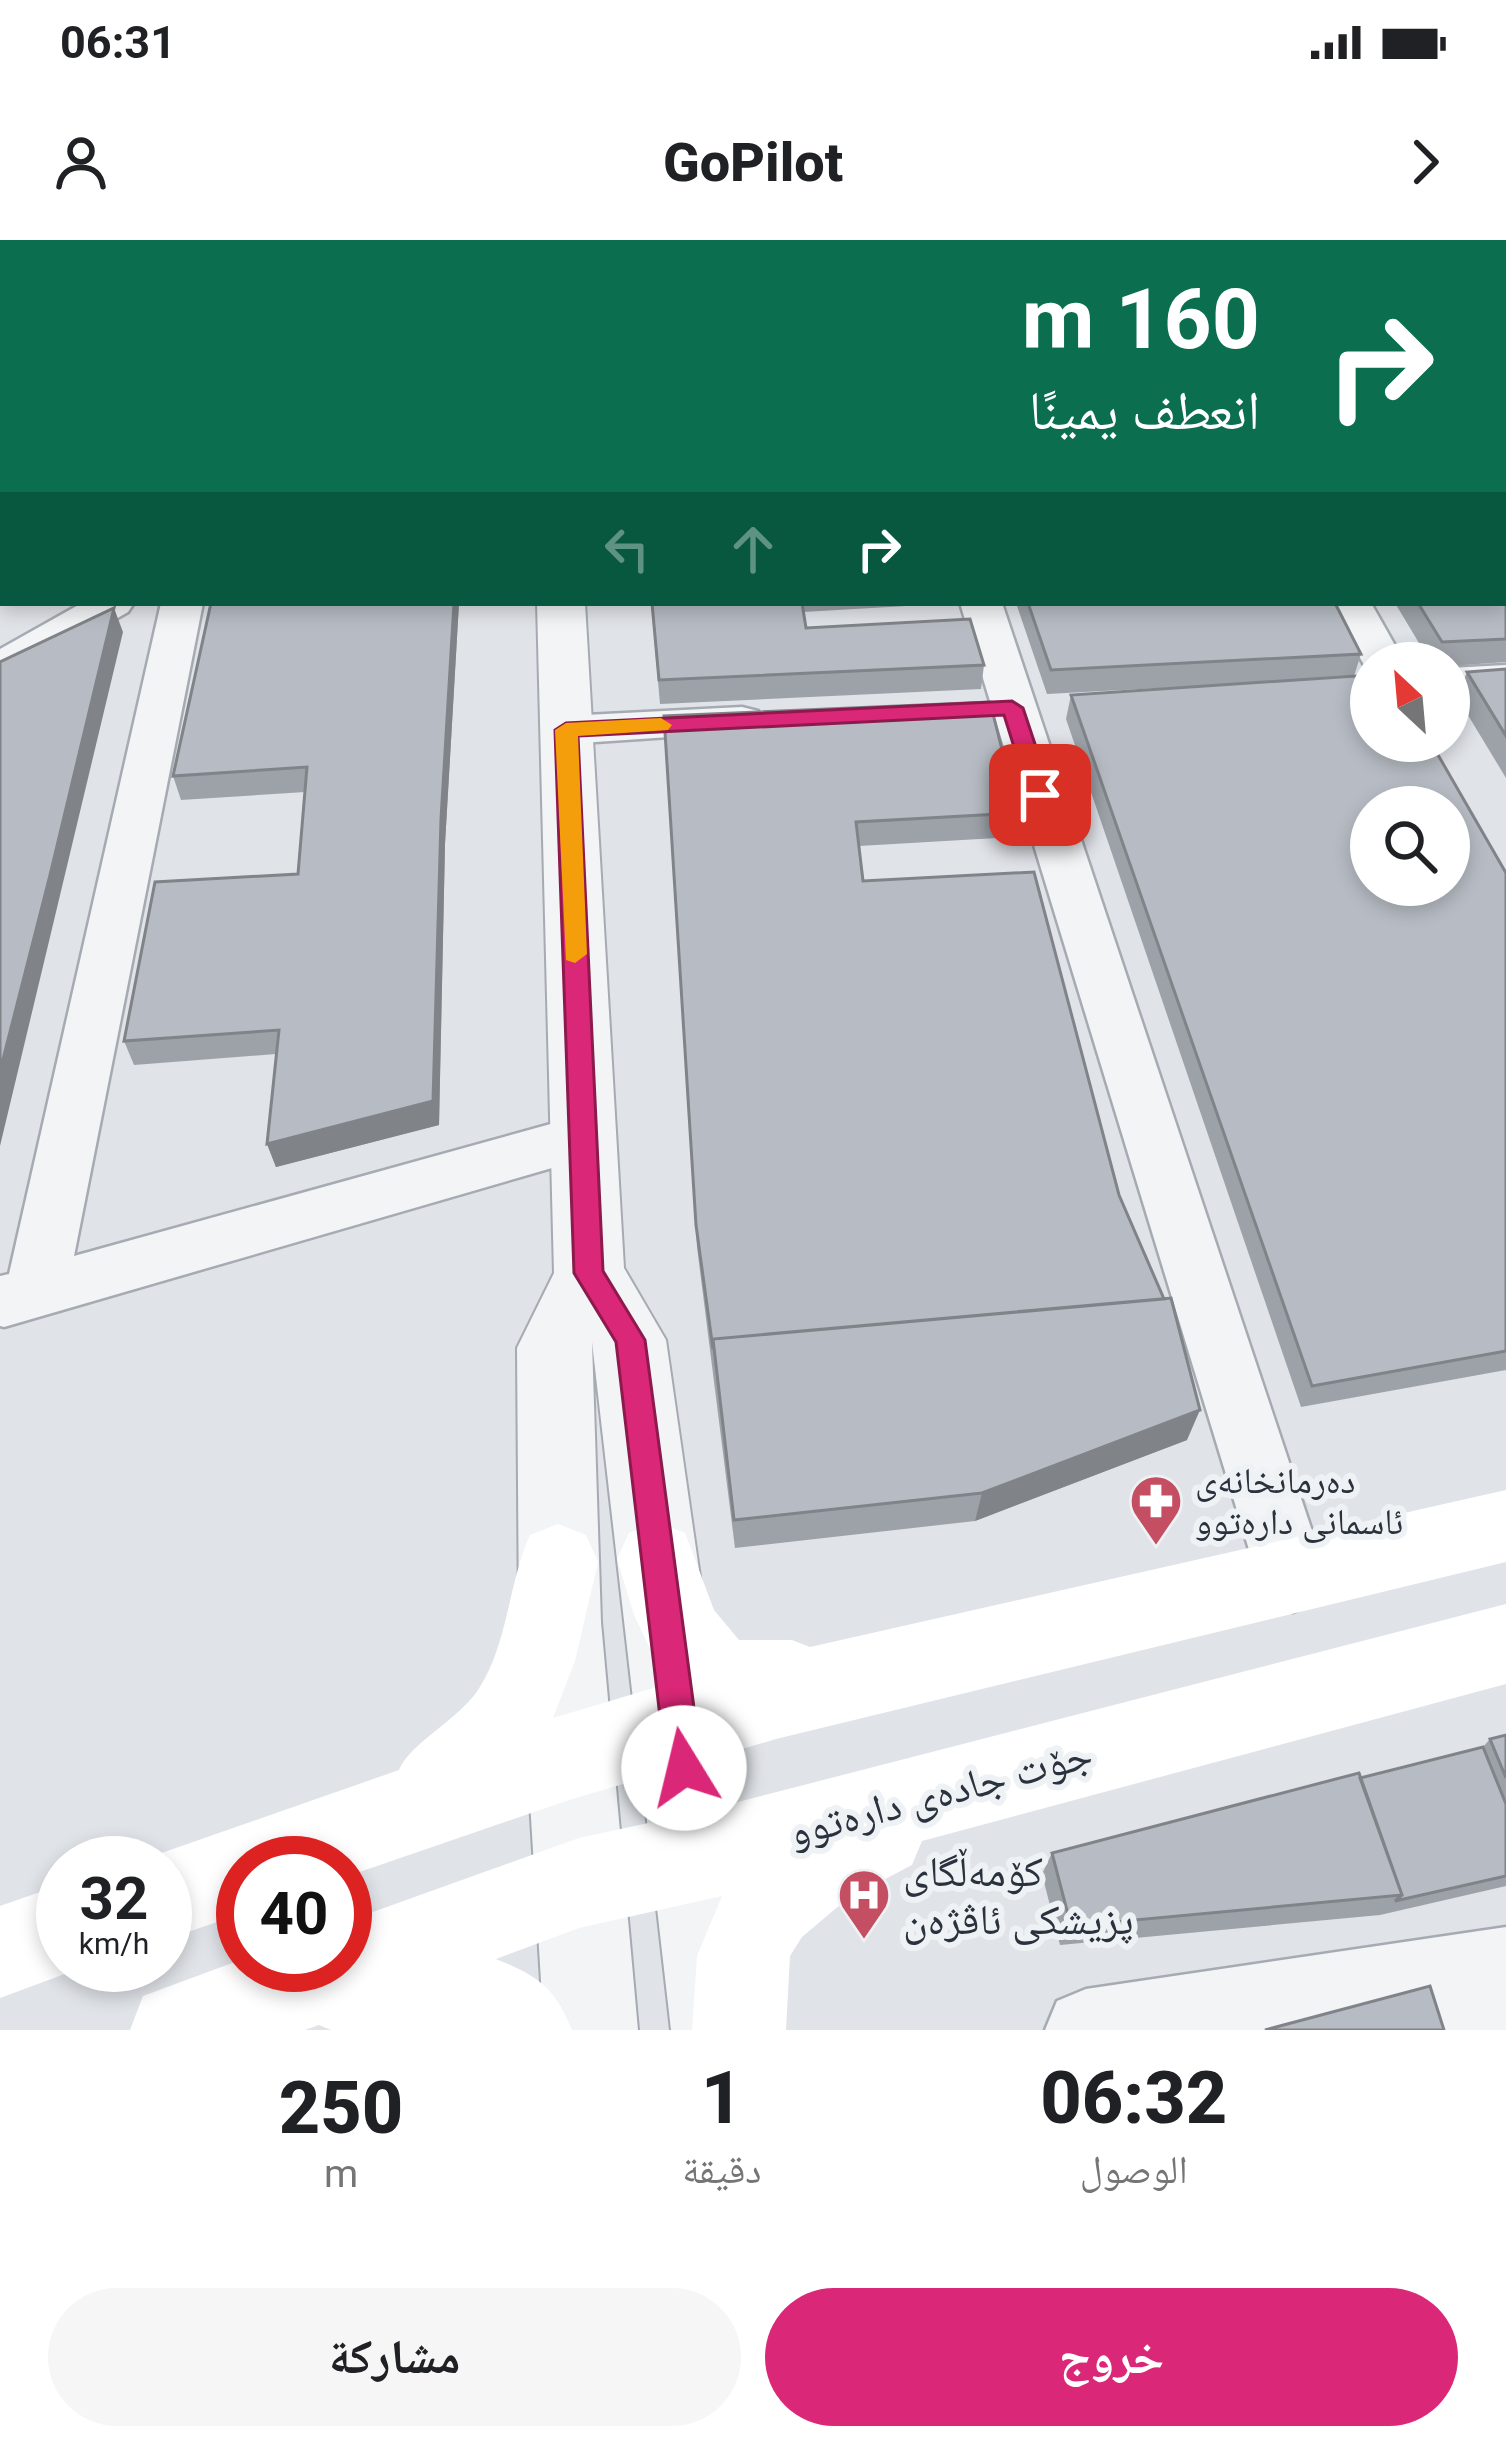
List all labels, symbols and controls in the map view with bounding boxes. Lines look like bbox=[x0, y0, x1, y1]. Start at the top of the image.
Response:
text: 06:31 bbox=[60, 16, 176, 69]
icon: person bbox=[48, 129, 114, 195]
icon: forward bbox=[1392, 129, 1458, 195]
text: GoPilot bbox=[663, 131, 843, 194]
text: 160 m bbox=[1022, 270, 1260, 369]
icon: right bbox=[1302, 288, 1458, 444]
text: انعطف يمينًا bbox=[1029, 379, 1260, 442]
icon: left bbox=[594, 516, 660, 582]
icon: ahead bbox=[720, 516, 786, 582]
icon: right bbox=[846, 516, 912, 582]
north arrow bbox=[1350, 642, 1470, 762]
map controls bbox=[1350, 642, 1470, 906]
pin bbox=[989, 744, 1091, 846]
icon: arrive bbox=[1007, 762, 1073, 828]
button: search bbox=[1350, 786, 1470, 906]
place label: دەرمانخانەی ئاسمانی دارەتوو bbox=[1195, 1460, 1403, 1543]
pharmacy icon: دەرمانخانەی ئاسمانی دارەتوو bbox=[1128, 1473, 1184, 1547]
position arrow bbox=[621, 1705, 747, 1831]
street label: جۆت جادەی دارەتوو bbox=[783, 1728, 1097, 1857]
speed limit sign: 40 bbox=[216, 1836, 372, 1992]
place label: کۆمەڵگای پزیشکی ئاڤژەن bbox=[903, 1847, 1134, 1945]
text: 32 bbox=[80, 1863, 148, 1934]
hospital icon: کۆمەڵگای پزیشکی ئاڤژەن bbox=[836, 1867, 892, 1941]
text: km/h bbox=[79, 1926, 149, 1961]
text: 1 bbox=[701, 2056, 743, 2141]
text: 06:32 bbox=[1040, 2056, 1227, 2141]
text: 250 bbox=[279, 2066, 403, 2151]
text: دقيقة bbox=[682, 2147, 761, 2193]
text: الوصول bbox=[1080, 2147, 1188, 2193]
text: m bbox=[324, 2151, 358, 2197]
button: مشاركة bbox=[48, 2288, 741, 2426]
button: خروج bbox=[765, 2288, 1458, 2426]

